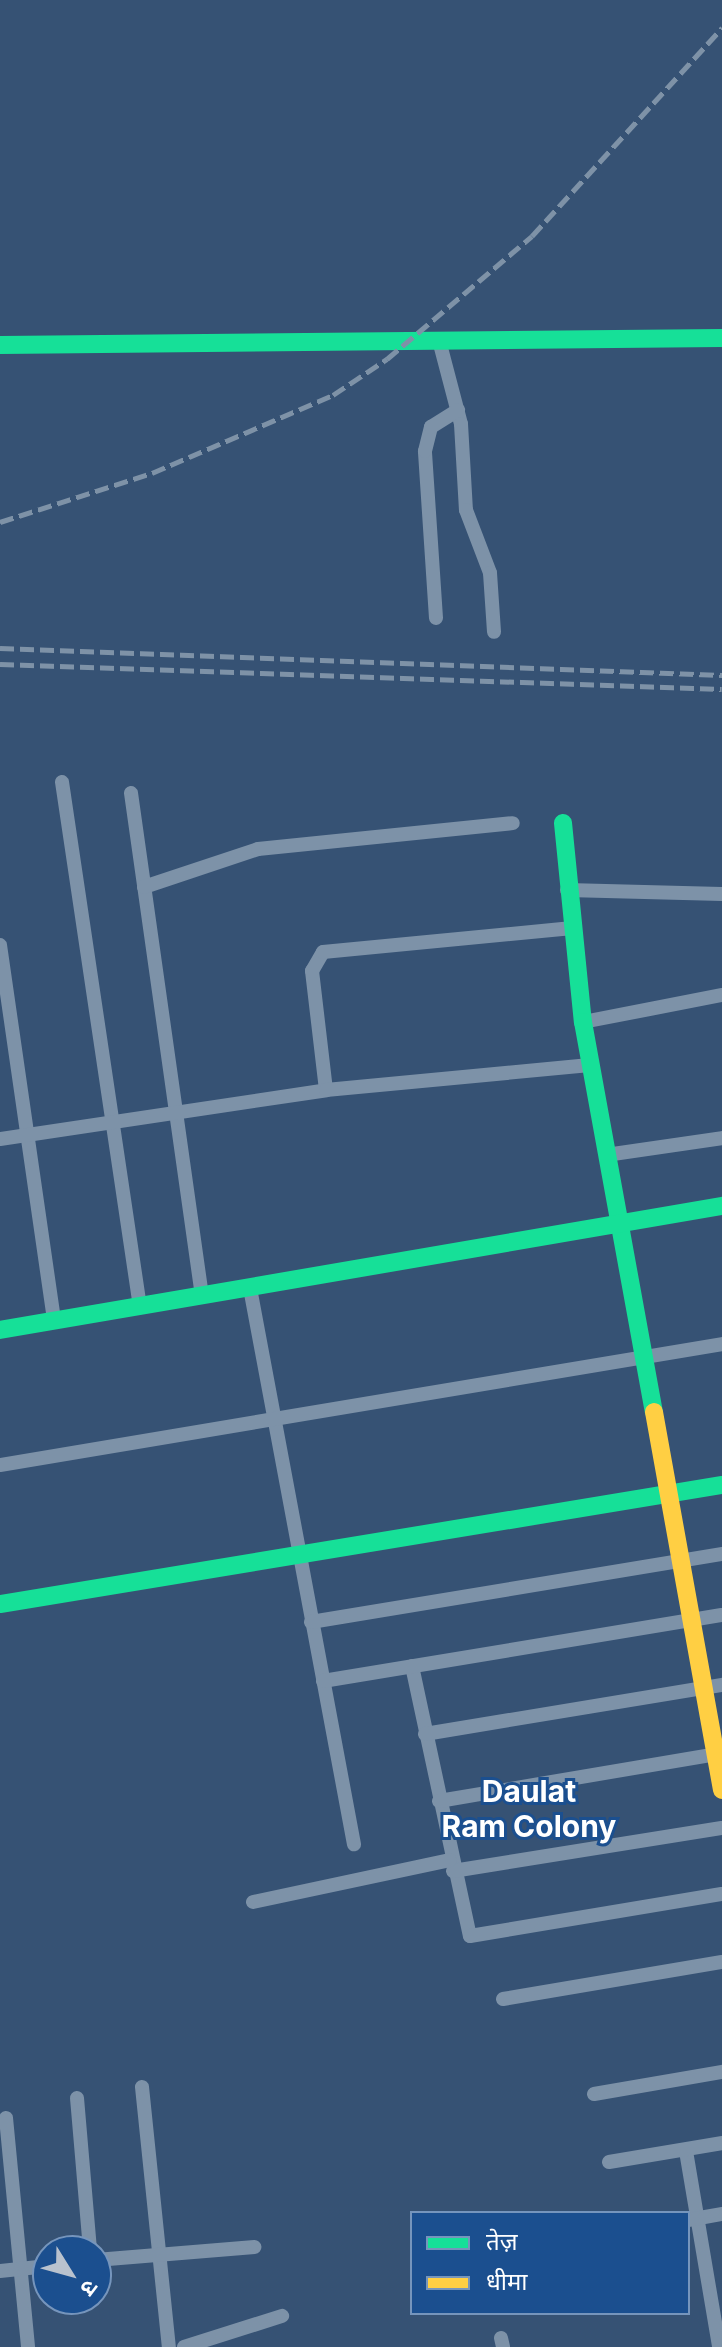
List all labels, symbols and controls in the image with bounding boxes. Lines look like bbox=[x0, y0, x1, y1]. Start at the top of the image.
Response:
district label: Daulat Ram Colony bbox=[442, 1773, 616, 1844]
legend bbox=[410, 2211, 690, 2315]
text: तेज़ bbox=[486, 2227, 518, 2256]
north arrow bbox=[32, 2235, 112, 2315]
text: धीमा bbox=[486, 2267, 528, 2296]
text: उ bbox=[75, 2275, 104, 2301]

